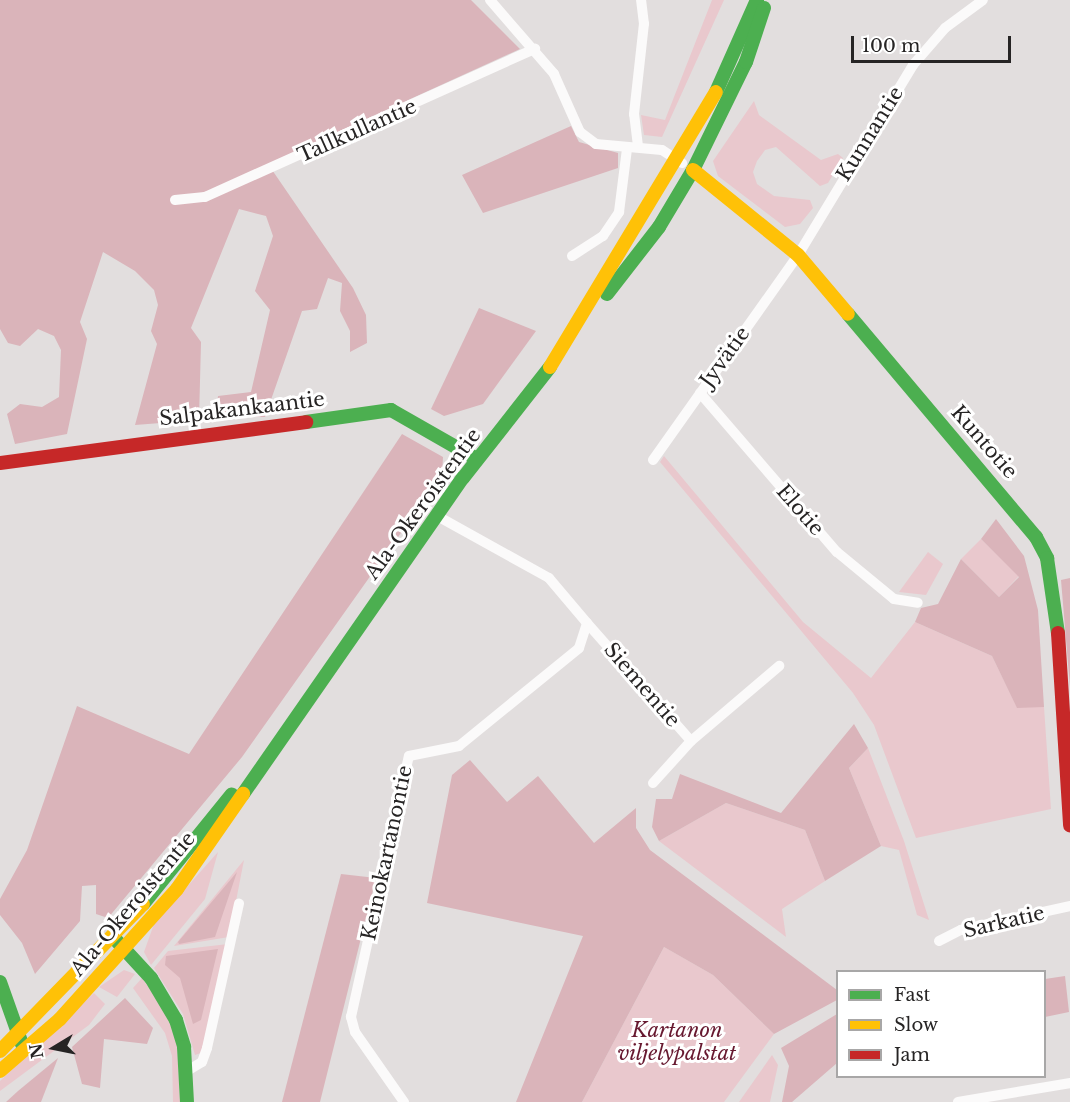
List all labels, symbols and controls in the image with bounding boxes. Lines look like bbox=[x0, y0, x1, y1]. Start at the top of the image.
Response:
scale bar bbox=[854, 24, 1014, 62]
text: 100 m bbox=[862, 35, 920, 57]
street label: Kunnantie bbox=[831, 82, 909, 186]
street label: Tallkullantie bbox=[294, 94, 420, 168]
street label: Jyvätie bbox=[695, 322, 755, 392]
street label: Salpakankaantie bbox=[158, 387, 326, 431]
street label: Kuntotie bbox=[946, 401, 1022, 483]
street label: Ala-Okeroistentie bbox=[360, 424, 486, 584]
street label: Elotie bbox=[771, 480, 829, 540]
street label: Siementie bbox=[599, 638, 685, 732]
street label: Keinokartanontie bbox=[357, 763, 417, 943]
street label: Ala-Okeroistentie bbox=[66, 827, 200, 981]
street label: Sarkatie bbox=[961, 901, 1047, 943]
legend bbox=[836, 970, 1046, 1078]
text: Fast bbox=[894, 984, 930, 1006]
text: Slow bbox=[894, 1014, 938, 1036]
north arrow bbox=[24, 1018, 84, 1078]
park label: Kartanon viljelypalstat bbox=[618, 1019, 736, 1066]
text: N bbox=[25, 1042, 47, 1060]
text: Jam bbox=[894, 1044, 930, 1066]

